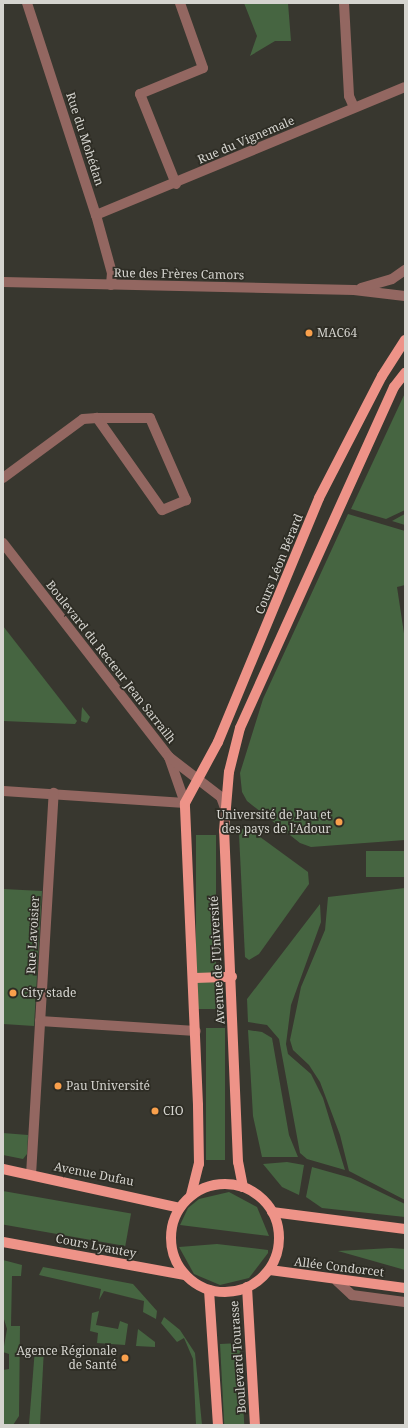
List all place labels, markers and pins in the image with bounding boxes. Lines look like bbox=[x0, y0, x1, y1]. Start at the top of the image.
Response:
place label: MAC64 bbox=[317, 326, 357, 340]
marker: MAC64 bbox=[304, 328, 314, 338]
place label: Université de Pau et des pays de l'Adour bbox=[216, 808, 331, 836]
marker: Université de Pau et des pays de l'Adour bbox=[334, 817, 344, 827]
place label: City stade bbox=[21, 986, 77, 1000]
marker: City stade bbox=[8, 988, 18, 998]
place label: Pau Université bbox=[66, 1079, 150, 1093]
marker: Pau Université bbox=[53, 1081, 63, 1091]
place label: CIO bbox=[163, 1104, 184, 1118]
marker: CIO bbox=[150, 1106, 160, 1116]
place label: Agence Régionale de Santé bbox=[17, 1344, 117, 1372]
marker: Agence Régionale de Santé bbox=[120, 1353, 130, 1363]

